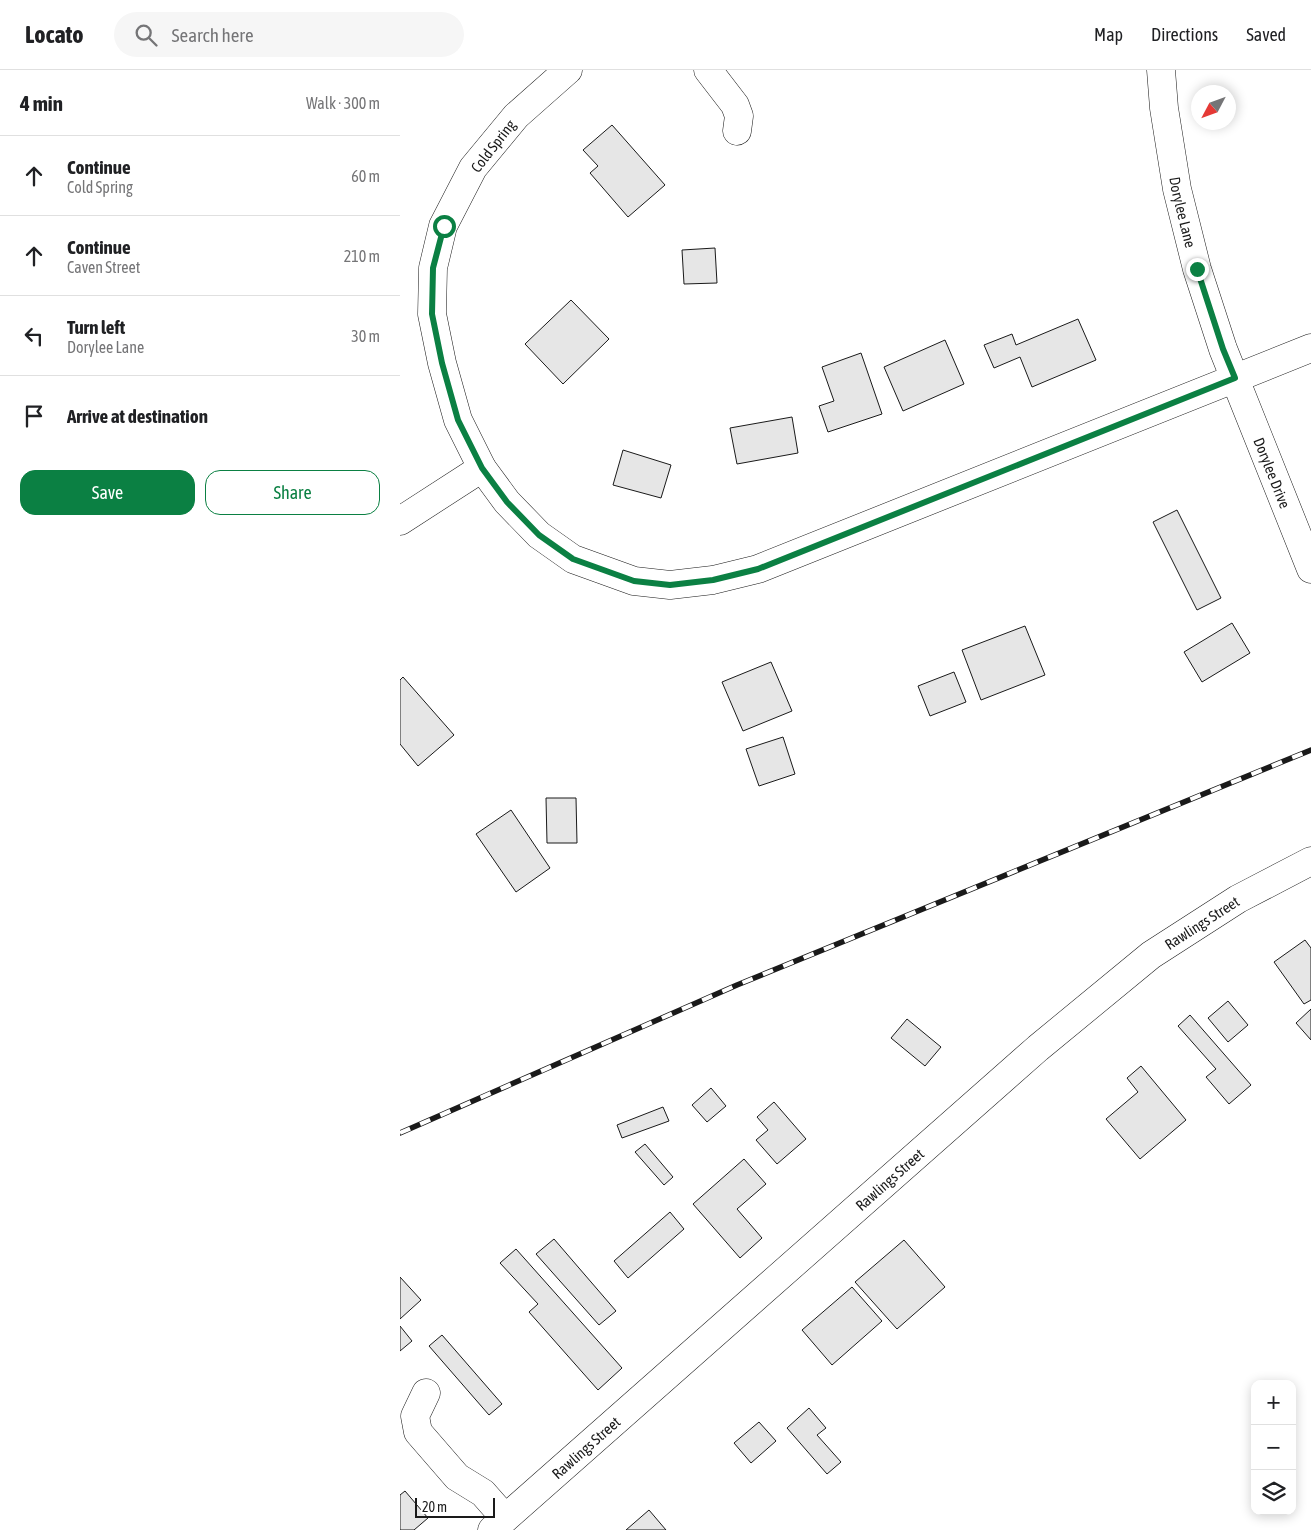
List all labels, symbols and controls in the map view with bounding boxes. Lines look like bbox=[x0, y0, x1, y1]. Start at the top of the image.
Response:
search box bbox=[114, 12, 464, 57]
text: Locato bbox=[25, 21, 84, 48]
icon: search bbox=[132, 21, 160, 49]
text: Search here bbox=[172, 24, 254, 46]
text: Map bbox=[1094, 24, 1123, 45]
text: Directions bbox=[1151, 24, 1218, 45]
text: Saved bbox=[1246, 24, 1286, 45]
north arrow bbox=[1191, 85, 1236, 130]
text: 4 min bbox=[20, 91, 63, 115]
text: Walk · 300 m bbox=[306, 94, 380, 112]
street label: Cold Spring bbox=[467, 116, 519, 176]
text: Continue bbox=[67, 156, 131, 178]
icon: ahead bbox=[20, 162, 48, 190]
text: 60 m bbox=[351, 167, 380, 185]
street label: Dorylee Lane bbox=[1167, 175, 1200, 250]
text: Cold Spring bbox=[67, 178, 133, 196]
route start bbox=[433, 215, 456, 238]
text: Continue bbox=[67, 236, 131, 258]
icon: ahead bbox=[20, 242, 48, 270]
text: 210 m bbox=[344, 247, 380, 265]
text: Caven Street bbox=[67, 258, 140, 276]
route end bbox=[1186, 258, 1209, 281]
text: Turn left bbox=[67, 316, 125, 338]
icon: left bbox=[20, 322, 48, 350]
text: 30 m bbox=[351, 327, 380, 345]
text: Dorylee Lane bbox=[67, 338, 144, 356]
icon: arrive bbox=[20, 402, 48, 430]
text: Arrive at destination bbox=[67, 405, 208, 427]
street label: Dorylee Drive bbox=[1251, 435, 1294, 511]
button: Save bbox=[20, 470, 195, 515]
button: Share bbox=[205, 470, 380, 515]
street label: Rawlings Street bbox=[1161, 892, 1242, 952]
street label: Rawlings Street bbox=[852, 1145, 927, 1214]
map controls bbox=[1251, 1380, 1296, 1515]
button: + bbox=[1251, 1380, 1296, 1425]
street label: Rawlings Street bbox=[548, 1413, 623, 1482]
button: − bbox=[1251, 1425, 1296, 1470]
button: layers bbox=[1251, 1470, 1296, 1515]
scale bar bbox=[415, 1495, 495, 1518]
text: 20 m bbox=[422, 1499, 447, 1515]

